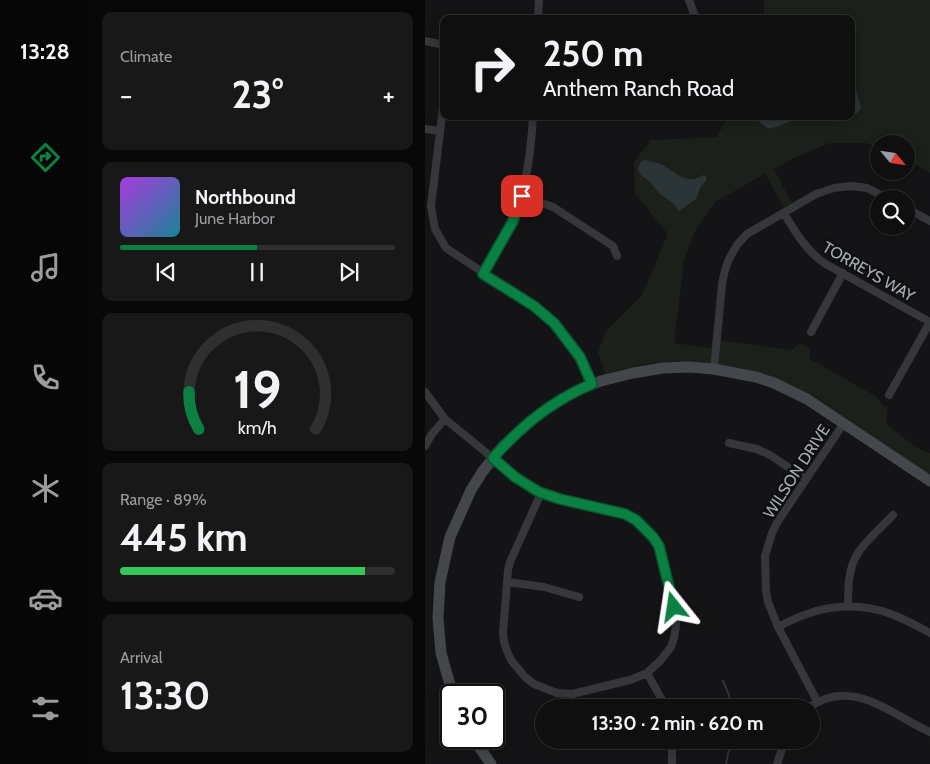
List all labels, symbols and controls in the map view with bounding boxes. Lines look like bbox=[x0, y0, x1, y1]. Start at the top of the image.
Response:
text: 250 m bbox=[543, 32, 643, 75]
icon: right bbox=[460, 35, 525, 100]
text: 13:28 bbox=[20, 38, 70, 65]
text: Climate bbox=[120, 47, 172, 66]
text: 23° bbox=[232, 71, 283, 118]
text: Anthem Ranch Road bbox=[543, 75, 734, 102]
text: − bbox=[120, 78, 132, 112]
text: + bbox=[383, 78, 395, 112]
north arrow bbox=[870, 135, 915, 180]
map controls bbox=[870, 135, 915, 235]
icon: directions bbox=[28, 140, 63, 175]
pin bbox=[501, 175, 543, 217]
icon: arrive bbox=[508, 182, 536, 210]
text: Northbound bbox=[195, 186, 296, 209]
button: search bbox=[870, 190, 915, 235]
text: June Harbor bbox=[195, 209, 275, 228]
street label: TORREYS WAY bbox=[819, 237, 919, 306]
icon: music bbox=[28, 250, 63, 285]
icon: previous bbox=[152, 258, 180, 286]
icon: pause bbox=[243, 258, 271, 286]
icon: next bbox=[335, 258, 363, 286]
text: 19 bbox=[233, 358, 282, 421]
icon: phone bbox=[28, 360, 63, 395]
text: km/h bbox=[238, 417, 277, 438]
street label: WILSON DRIVE bbox=[759, 421, 834, 522]
icon: climate bbox=[28, 471, 63, 506]
text: Range · 89% bbox=[120, 490, 207, 509]
text: 445 km bbox=[120, 514, 248, 561]
position arrow bbox=[647, 580, 699, 632]
icon: car bbox=[28, 581, 63, 616]
text: Arrival bbox=[120, 648, 163, 667]
text: 13:30 bbox=[120, 672, 210, 719]
speed limit sign: 30 bbox=[440, 684, 505, 749]
icon: filters bbox=[28, 691, 63, 726]
text: 13:30 · 2 min · 620 m bbox=[592, 712, 763, 735]

